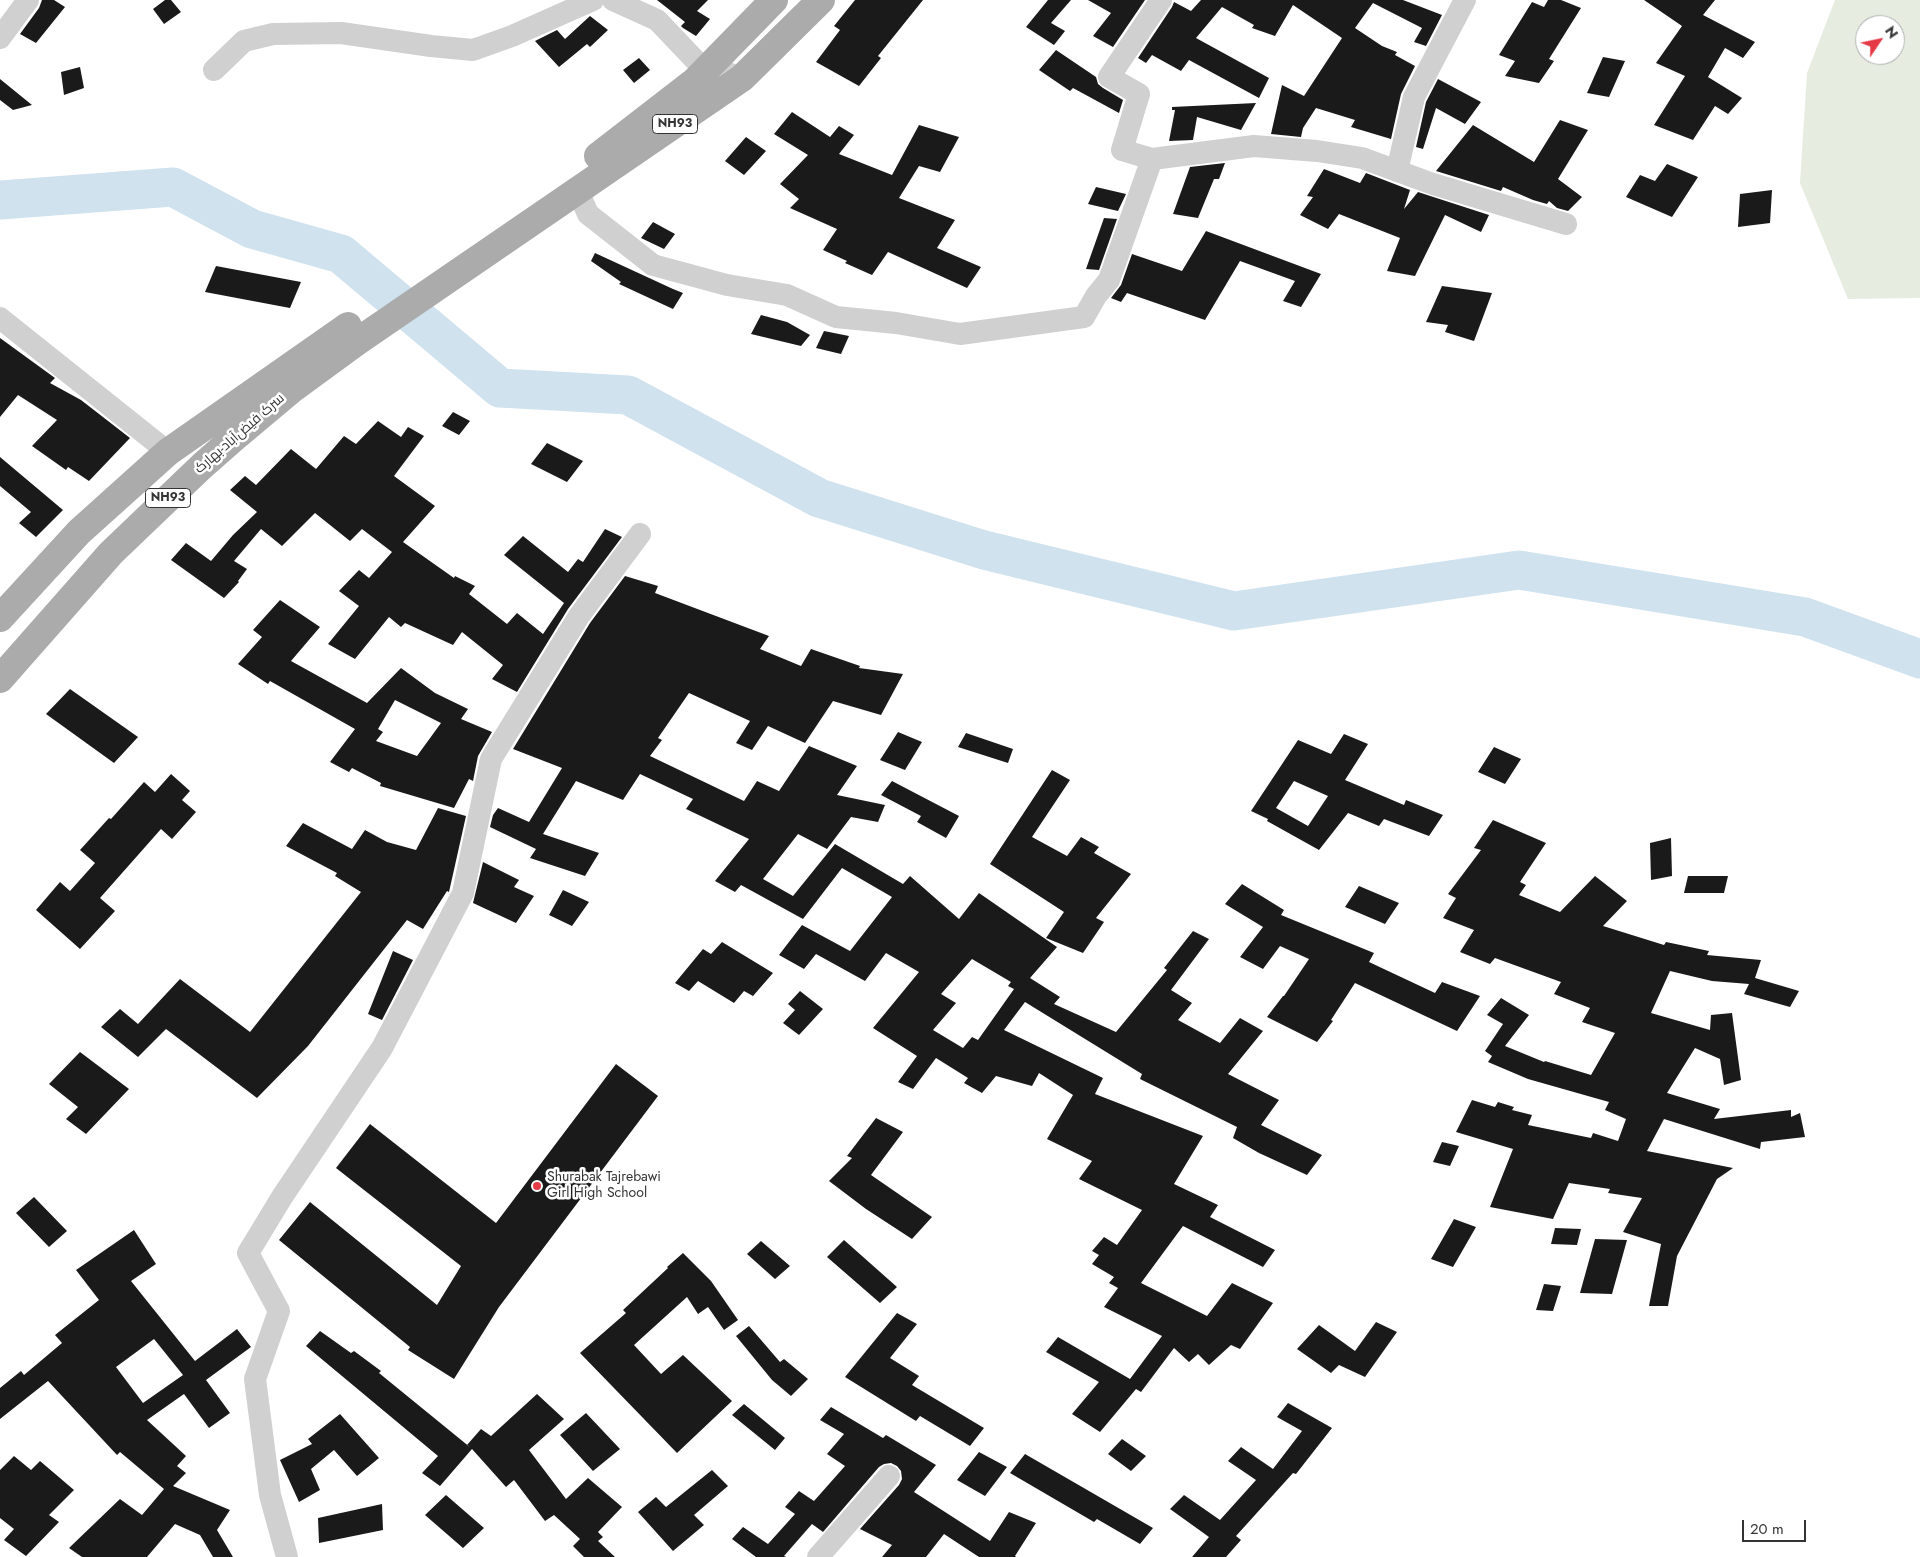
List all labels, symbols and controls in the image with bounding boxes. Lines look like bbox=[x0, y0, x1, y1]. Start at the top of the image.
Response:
north arrow bbox=[1855, 15, 1905, 65]
text: N bbox=[1880, 22, 1903, 42]
road number: NH93 bbox=[652, 115, 698, 134]
street label: سرک فیض‌آباد-بهارک bbox=[192, 390, 288, 478]
road number: NH93 bbox=[146, 488, 190, 508]
place label: Shurabak Tajrebawi Girl High School bbox=[547, 1170, 661, 1202]
marker: Shurabak Tajrebawi Girl High School bbox=[531, 1180, 543, 1192]
scale bar bbox=[1745, 1510, 1809, 1542]
text: 20 m bbox=[1750, 1518, 1784, 1540]

